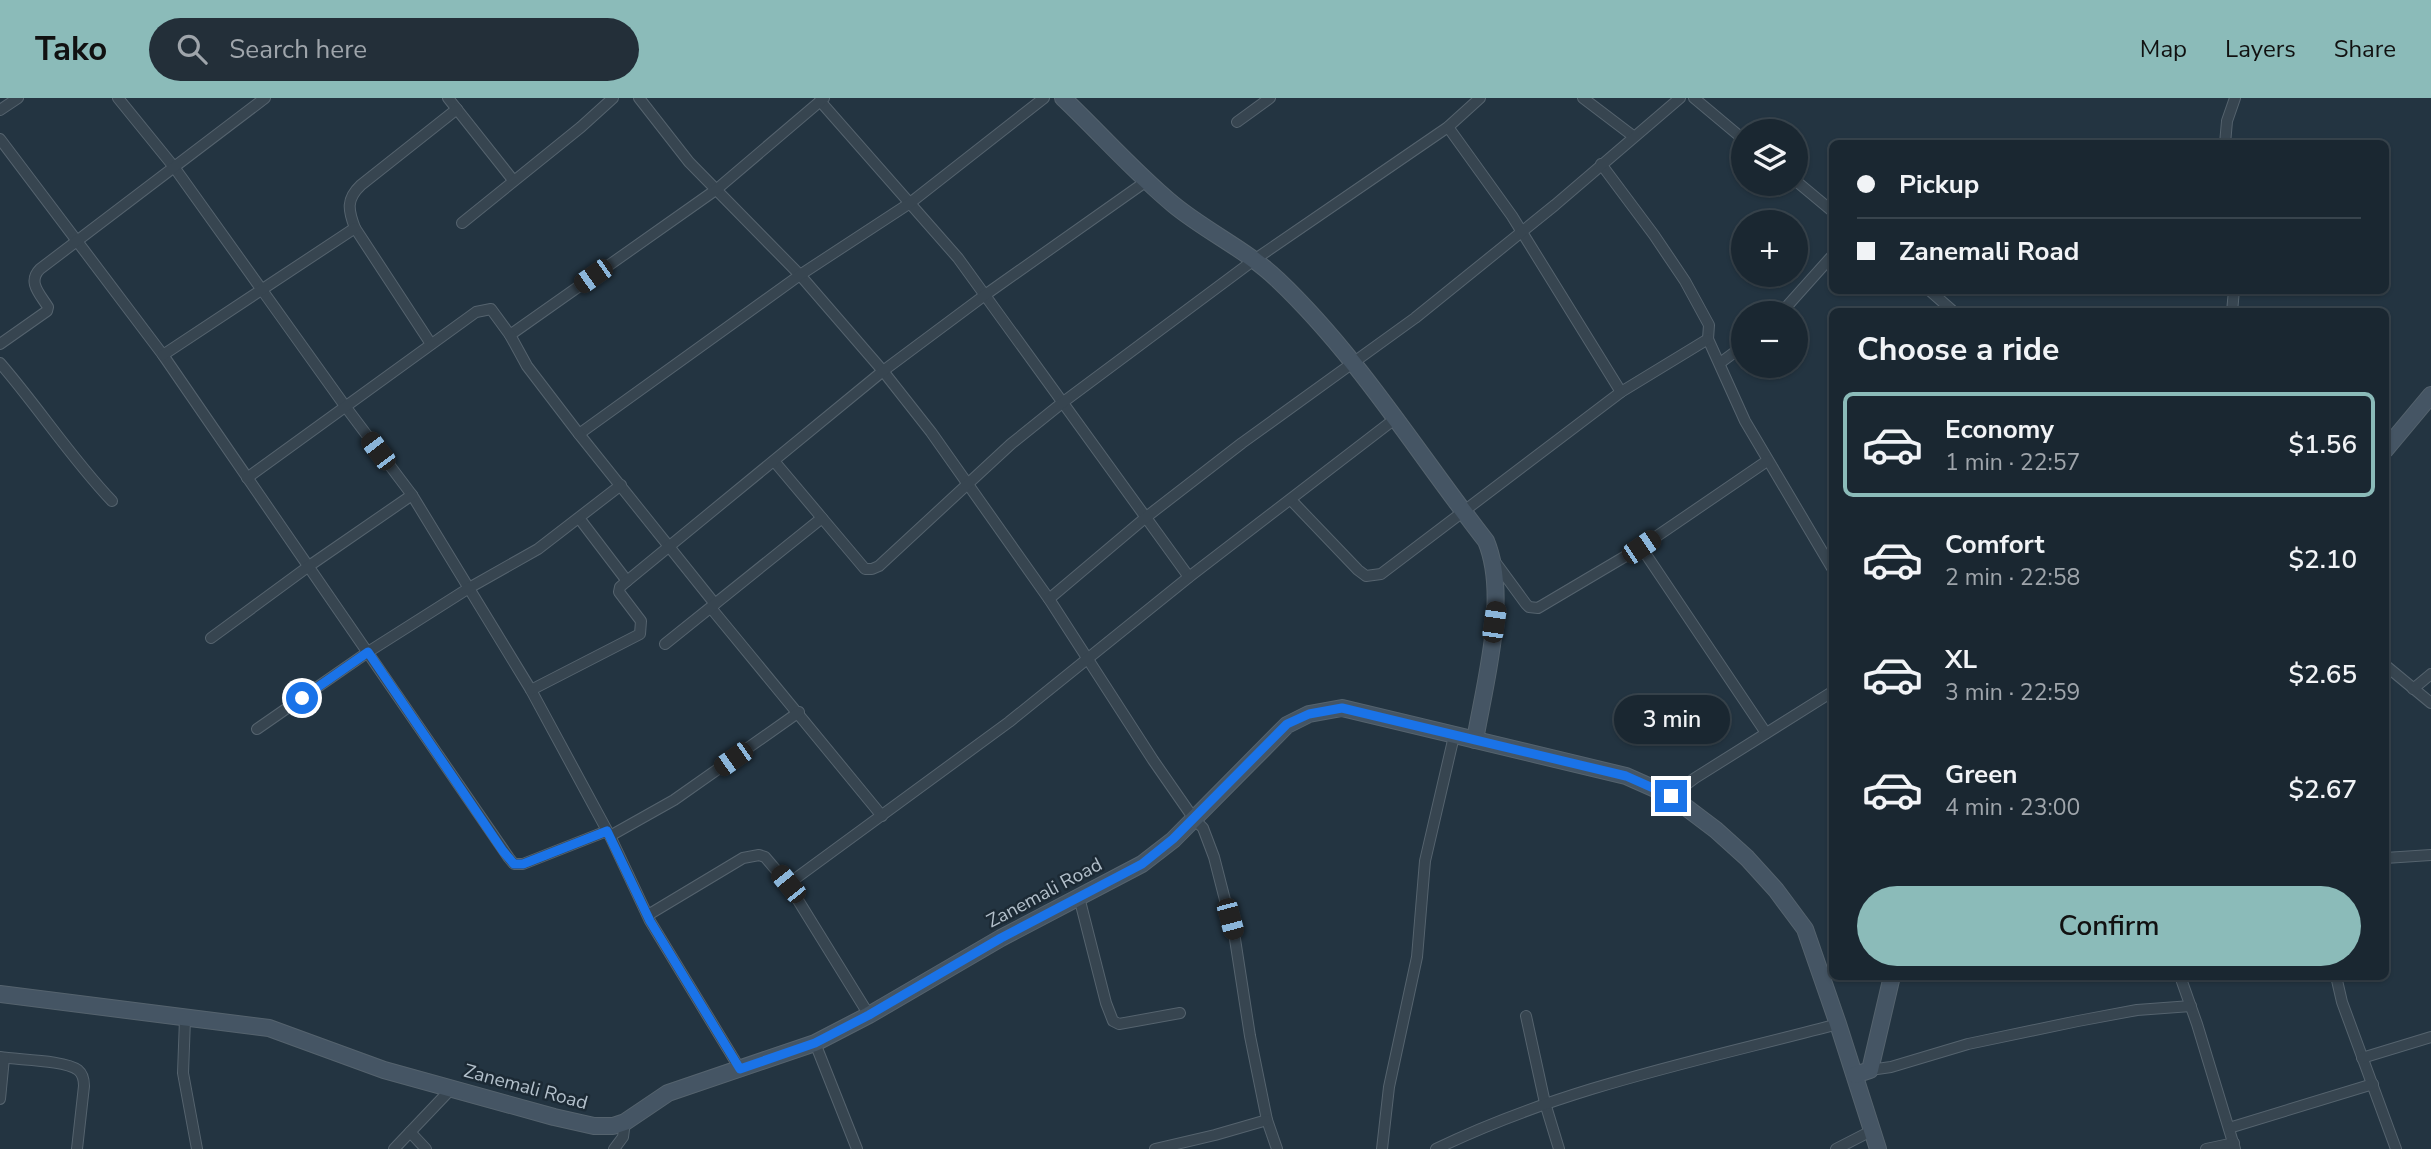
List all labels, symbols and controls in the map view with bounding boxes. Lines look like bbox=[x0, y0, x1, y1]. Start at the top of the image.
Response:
search box bbox=[149, 18, 639, 81]
text: Tako bbox=[35, 27, 107, 72]
icon: search bbox=[173, 30, 211, 68]
text: Search here bbox=[229, 32, 367, 67]
text: Map bbox=[2140, 33, 2187, 65]
text: Layers bbox=[2225, 33, 2296, 65]
text: Share bbox=[2334, 33, 2396, 65]
map controls bbox=[1731, 119, 1808, 378]
button: layers bbox=[1731, 119, 1808, 196]
text: Pickup bbox=[1899, 167, 1979, 202]
button: + bbox=[1731, 210, 1808, 287]
text: Zanemali Road bbox=[1899, 234, 2079, 269]
car bbox=[570, 255, 617, 297]
button: − bbox=[1731, 301, 1808, 378]
text: Choose a ride bbox=[1857, 328, 2059, 371]
text: Economy bbox=[1945, 412, 2054, 447]
icon: car bbox=[1861, 413, 1924, 476]
text: $1.56 bbox=[2288, 427, 2357, 462]
car bbox=[357, 428, 400, 474]
text: 1 min · 22:57 bbox=[1945, 447, 2080, 478]
car bbox=[1618, 527, 1665, 567]
text: Comfort bbox=[1945, 527, 2045, 562]
icon: car bbox=[1861, 528, 1924, 591]
text: $2.10 bbox=[2288, 542, 2357, 577]
text: 2 min · 22:58 bbox=[1945, 562, 2080, 593]
car bbox=[1481, 600, 1508, 644]
text: XL bbox=[1945, 642, 1977, 677]
icon: car bbox=[1861, 643, 1924, 706]
text: $2.65 bbox=[2288, 657, 2357, 692]
text: 3 min · 22:59 bbox=[1945, 677, 2080, 708]
route start bbox=[286, 682, 318, 714]
callout: 3 min bbox=[1613, 694, 1729, 744]
text: 3 min bbox=[1643, 704, 1701, 735]
car bbox=[710, 738, 757, 780]
text: Green bbox=[1945, 757, 2018, 792]
icon: car bbox=[1861, 758, 1924, 821]
text: $2.67 bbox=[2288, 772, 2357, 807]
route end bbox=[1655, 780, 1687, 812]
text: 4 min · 23:00 bbox=[1945, 792, 2080, 823]
street label: Zanemali Road bbox=[982, 851, 1107, 934]
car bbox=[767, 861, 810, 907]
button: Confirm bbox=[1857, 886, 2361, 966]
car bbox=[1215, 896, 1246, 942]
street label: Zanemali Road bbox=[461, 1058, 591, 1116]

